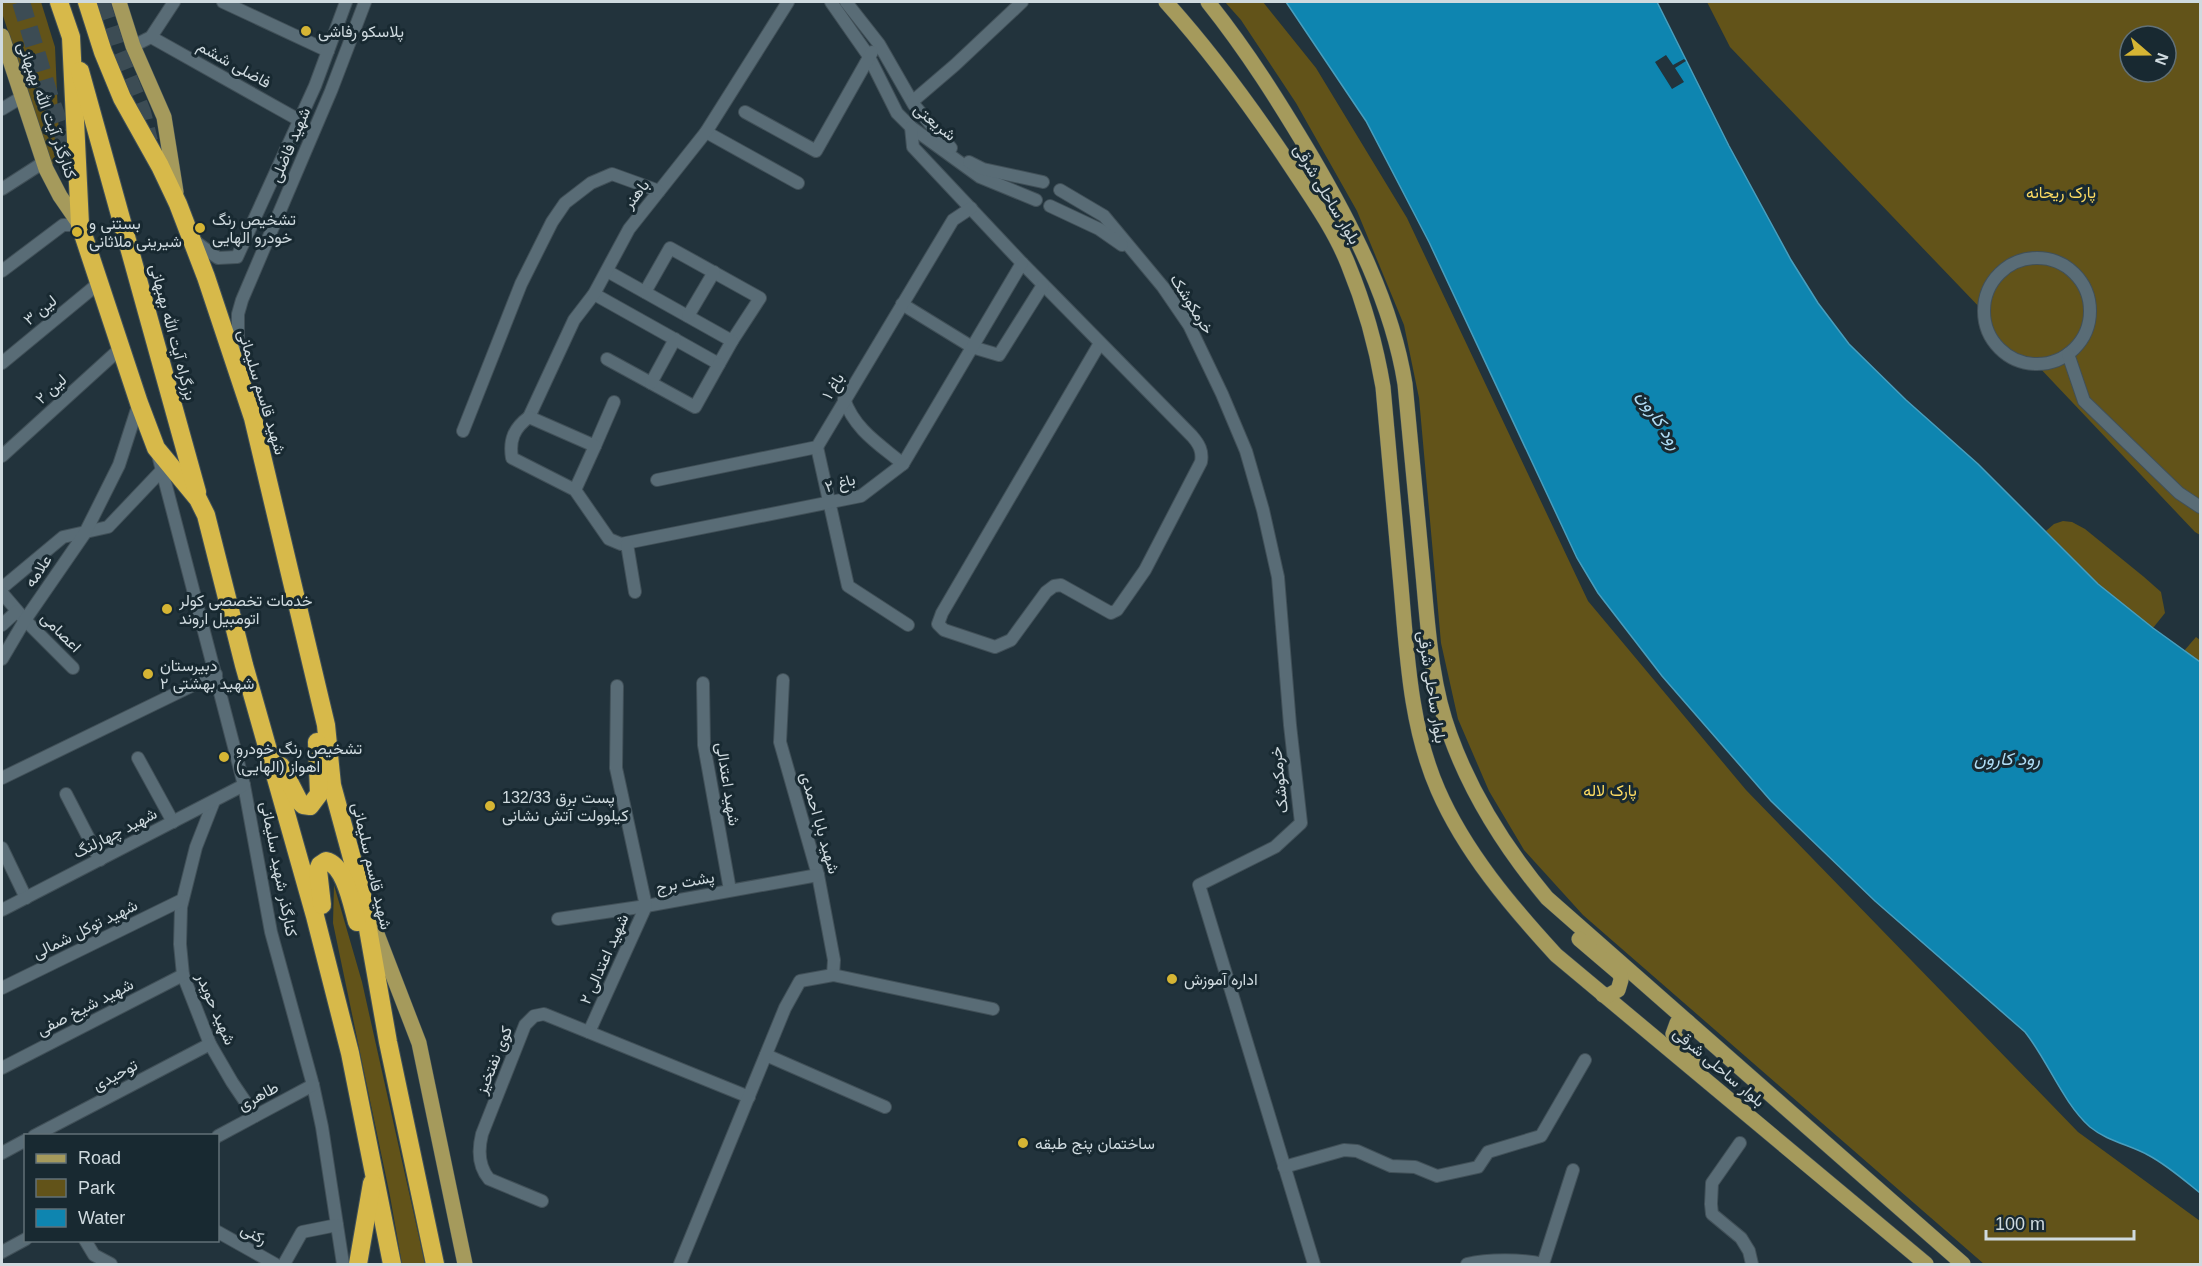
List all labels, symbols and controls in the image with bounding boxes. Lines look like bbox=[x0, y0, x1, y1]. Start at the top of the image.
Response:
place label: پلاسکو رفاشی bbox=[318, 23, 404, 43]
marker: پلاسکو رفاشی bbox=[299, 24, 313, 38]
north arrow bbox=[2118, 24, 2178, 84]
street label: فاضلی ششم bbox=[193, 37, 274, 93]
street label: کنارگذر آیت الله بهبهانی bbox=[12, 39, 81, 181]
text: N bbox=[2152, 51, 2172, 67]
street label: شریعتی bbox=[909, 100, 959, 146]
street label: شهید فاضلی bbox=[267, 105, 315, 186]
street label: بلوار ساحلی شرقی bbox=[1289, 141, 1363, 248]
street label: باهنر bbox=[619, 176, 654, 214]
park label: پارک ریحانه bbox=[2026, 184, 2096, 204]
place label: تشخیص رنگ خودرو الهایی bbox=[212, 211, 296, 248]
place label: بستنی و شیرینی ملاثانی bbox=[89, 215, 182, 252]
marker: تشخیص رنگ خودرو الهایی bbox=[193, 221, 207, 235]
marker: بستنی و شیرینی ملاثانی bbox=[70, 225, 84, 239]
street label: بزرگراه آیت الله بهبهانی bbox=[145, 262, 200, 403]
street label: خرمکوشک bbox=[1165, 271, 1217, 338]
street label: لین ۳ bbox=[20, 292, 61, 330]
street label: شهید قاسم سلیمانی bbox=[233, 327, 289, 457]
street label: باغ ۱ bbox=[819, 370, 850, 404]
street label: لین ۲ bbox=[32, 371, 71, 409]
water label: رود کارون bbox=[1632, 387, 1685, 454]
street label: باغ ۲ bbox=[823, 471, 858, 498]
street label: علامه bbox=[21, 552, 55, 590]
place label: خدمات تخصصی کولر اتومبیل اروند bbox=[178, 592, 313, 629]
marker: خدمات تخصصی کولر اتومبیل اروند bbox=[160, 602, 174, 616]
street label: اعصامی bbox=[36, 609, 84, 657]
street label: بلوار ساحلی شرقی bbox=[1413, 630, 1449, 745]
place label: دبیرستان شهید بهشتی ۲ bbox=[160, 657, 254, 694]
marker: دبیرستان شهید بهشتی ۲ bbox=[141, 667, 155, 681]
place label: تشخیص رنگ خودرو اهواز (الهایی) bbox=[236, 740, 362, 777]
street label: شهید اعتدالی bbox=[711, 741, 743, 827]
street label: خرمکوشک bbox=[1267, 745, 1293, 814]
water label: رود کارون bbox=[1974, 749, 2040, 770]
marker: تشخیص رنگ خودرو اهواز (الهایی) bbox=[217, 750, 231, 764]
street label: شهید بابا احمدی bbox=[795, 770, 843, 876]
park label: پارک لاله bbox=[1583, 782, 1637, 802]
place label: پست برق 132/33 کیلوولت آتش نشانی bbox=[502, 789, 629, 826]
marker: پست برق 132/33 کیلوولت آتش نشانی bbox=[483, 799, 497, 813]
street label: کنارگذر شهید سلیمانی bbox=[256, 800, 300, 938]
street label: شهید قاسم سلیمانی bbox=[347, 801, 395, 932]
street label: شهید چهارلنگ bbox=[70, 805, 161, 864]
street label: پشت برج bbox=[654, 868, 716, 899]
street label: شهید توکل شمالی bbox=[30, 896, 141, 964]
street label: شهید اعتدالی ۲ bbox=[576, 911, 633, 1008]
street label: شهید حویدر bbox=[191, 970, 239, 1048]
place label: اداره آموزش bbox=[1184, 971, 1258, 990]
marker: اداره آموزش bbox=[1165, 972, 1179, 986]
street label: شهید شیخ صفی bbox=[34, 975, 137, 1041]
street label: کوی نفتخیز bbox=[472, 1024, 517, 1098]
street label: بلوار ساحلی شرقی bbox=[1669, 1024, 1768, 1111]
street label: توحیدی bbox=[90, 1056, 141, 1096]
street label: طاهری bbox=[235, 1078, 282, 1115]
legend bbox=[24, 1134, 219, 1242]
place label: ساختمان پنج طبقه bbox=[1035, 1135, 1155, 1155]
marker: ساختمان پنج طبقه bbox=[1016, 1136, 1030, 1150]
text: Road bbox=[78, 1148, 121, 1168]
text: Park bbox=[78, 1178, 116, 1198]
scale bar bbox=[1986, 1203, 2134, 1241]
text: Water bbox=[78, 1208, 125, 1228]
text: 100 m bbox=[1995, 1214, 2045, 1234]
street label: رکنی bbox=[237, 1220, 270, 1250]

